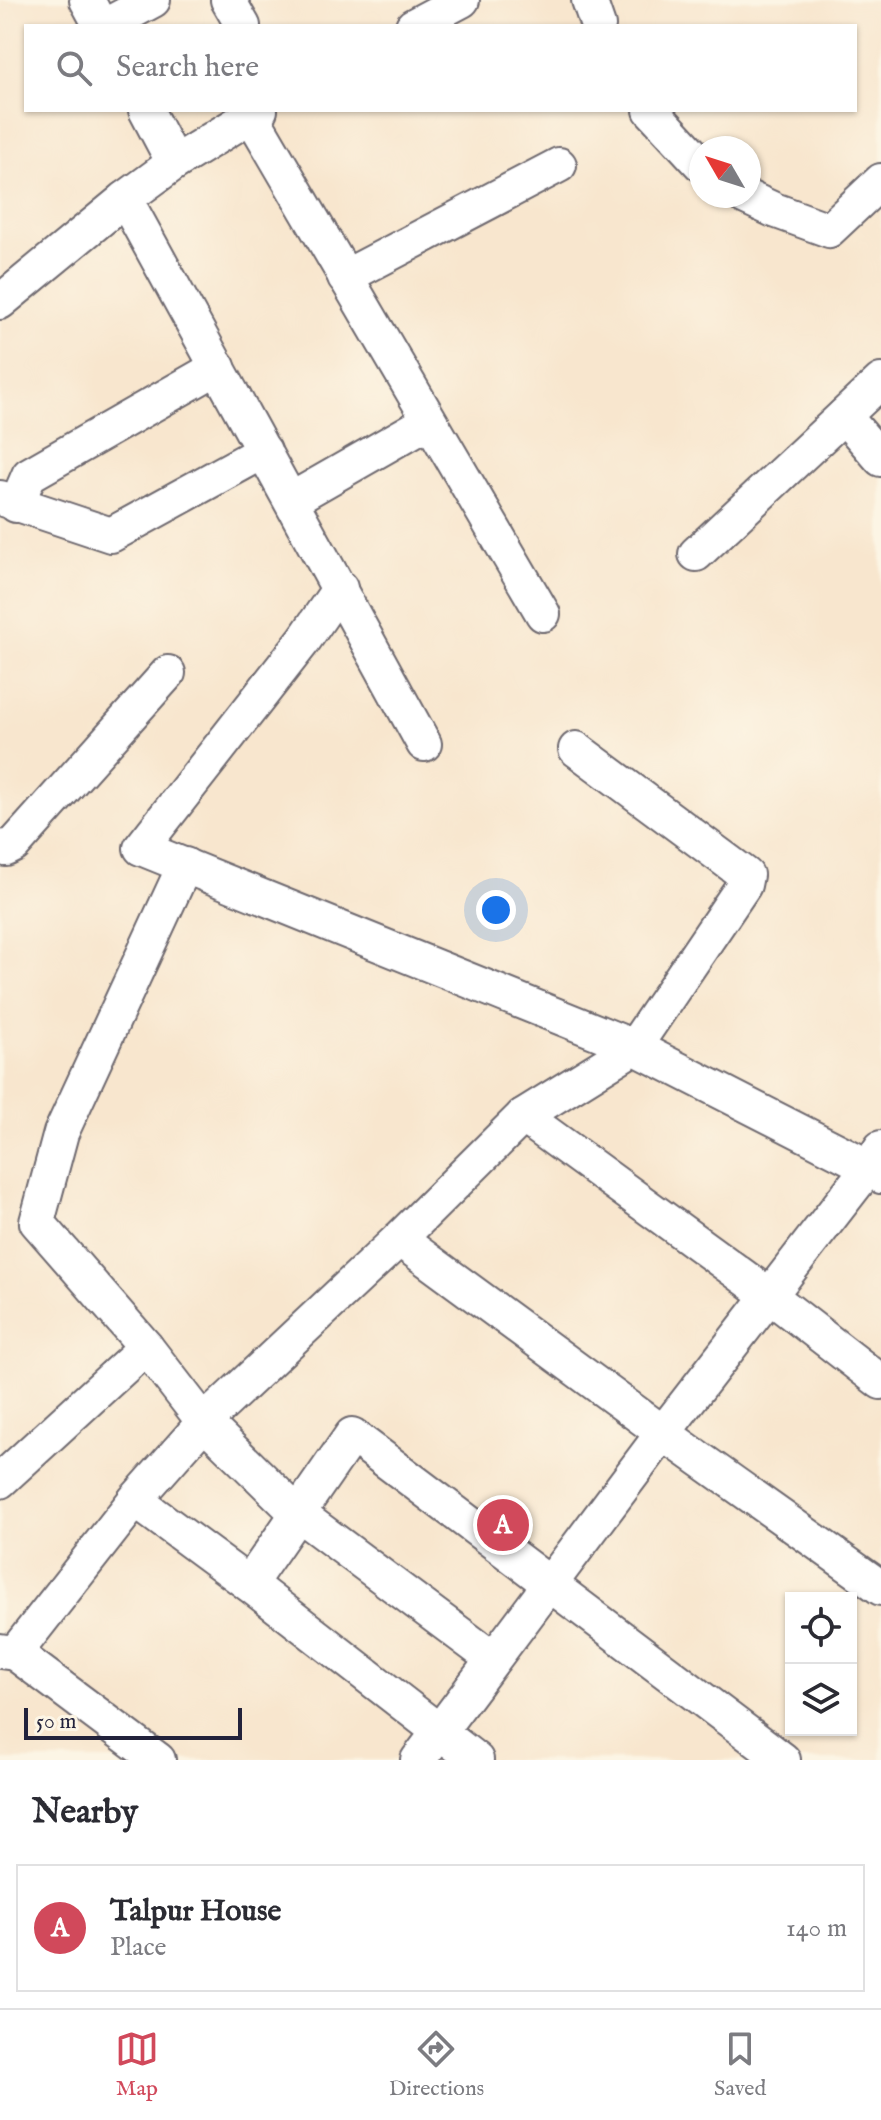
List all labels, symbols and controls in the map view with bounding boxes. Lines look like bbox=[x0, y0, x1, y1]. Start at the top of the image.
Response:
search box bbox=[24, 24, 857, 112]
icon: search bbox=[52, 46, 96, 90]
text: Search here bbox=[116, 49, 259, 87]
north arrow bbox=[689, 136, 761, 208]
your location bbox=[476, 890, 516, 930]
pin: A bbox=[477, 1495, 529, 1555]
map controls bbox=[785, 1592, 857, 1736]
button: locate bbox=[785, 1592, 857, 1664]
button: layers bbox=[785, 1664, 857, 1736]
scale bar bbox=[24, 1704, 242, 1740]
text: 50 m bbox=[36, 1708, 77, 1736]
text: Nearby bbox=[32, 1791, 138, 1834]
text: Talpur House bbox=[110, 1893, 281, 1931]
text: A bbox=[51, 1912, 69, 1945]
text: 140 m bbox=[786, 1912, 847, 1945]
text: Place bbox=[110, 1931, 166, 1964]
tab: Map bbox=[115, 2027, 159, 2103]
tab: Directions bbox=[389, 2027, 484, 2103]
tab: Saved bbox=[714, 2027, 766, 2103]

